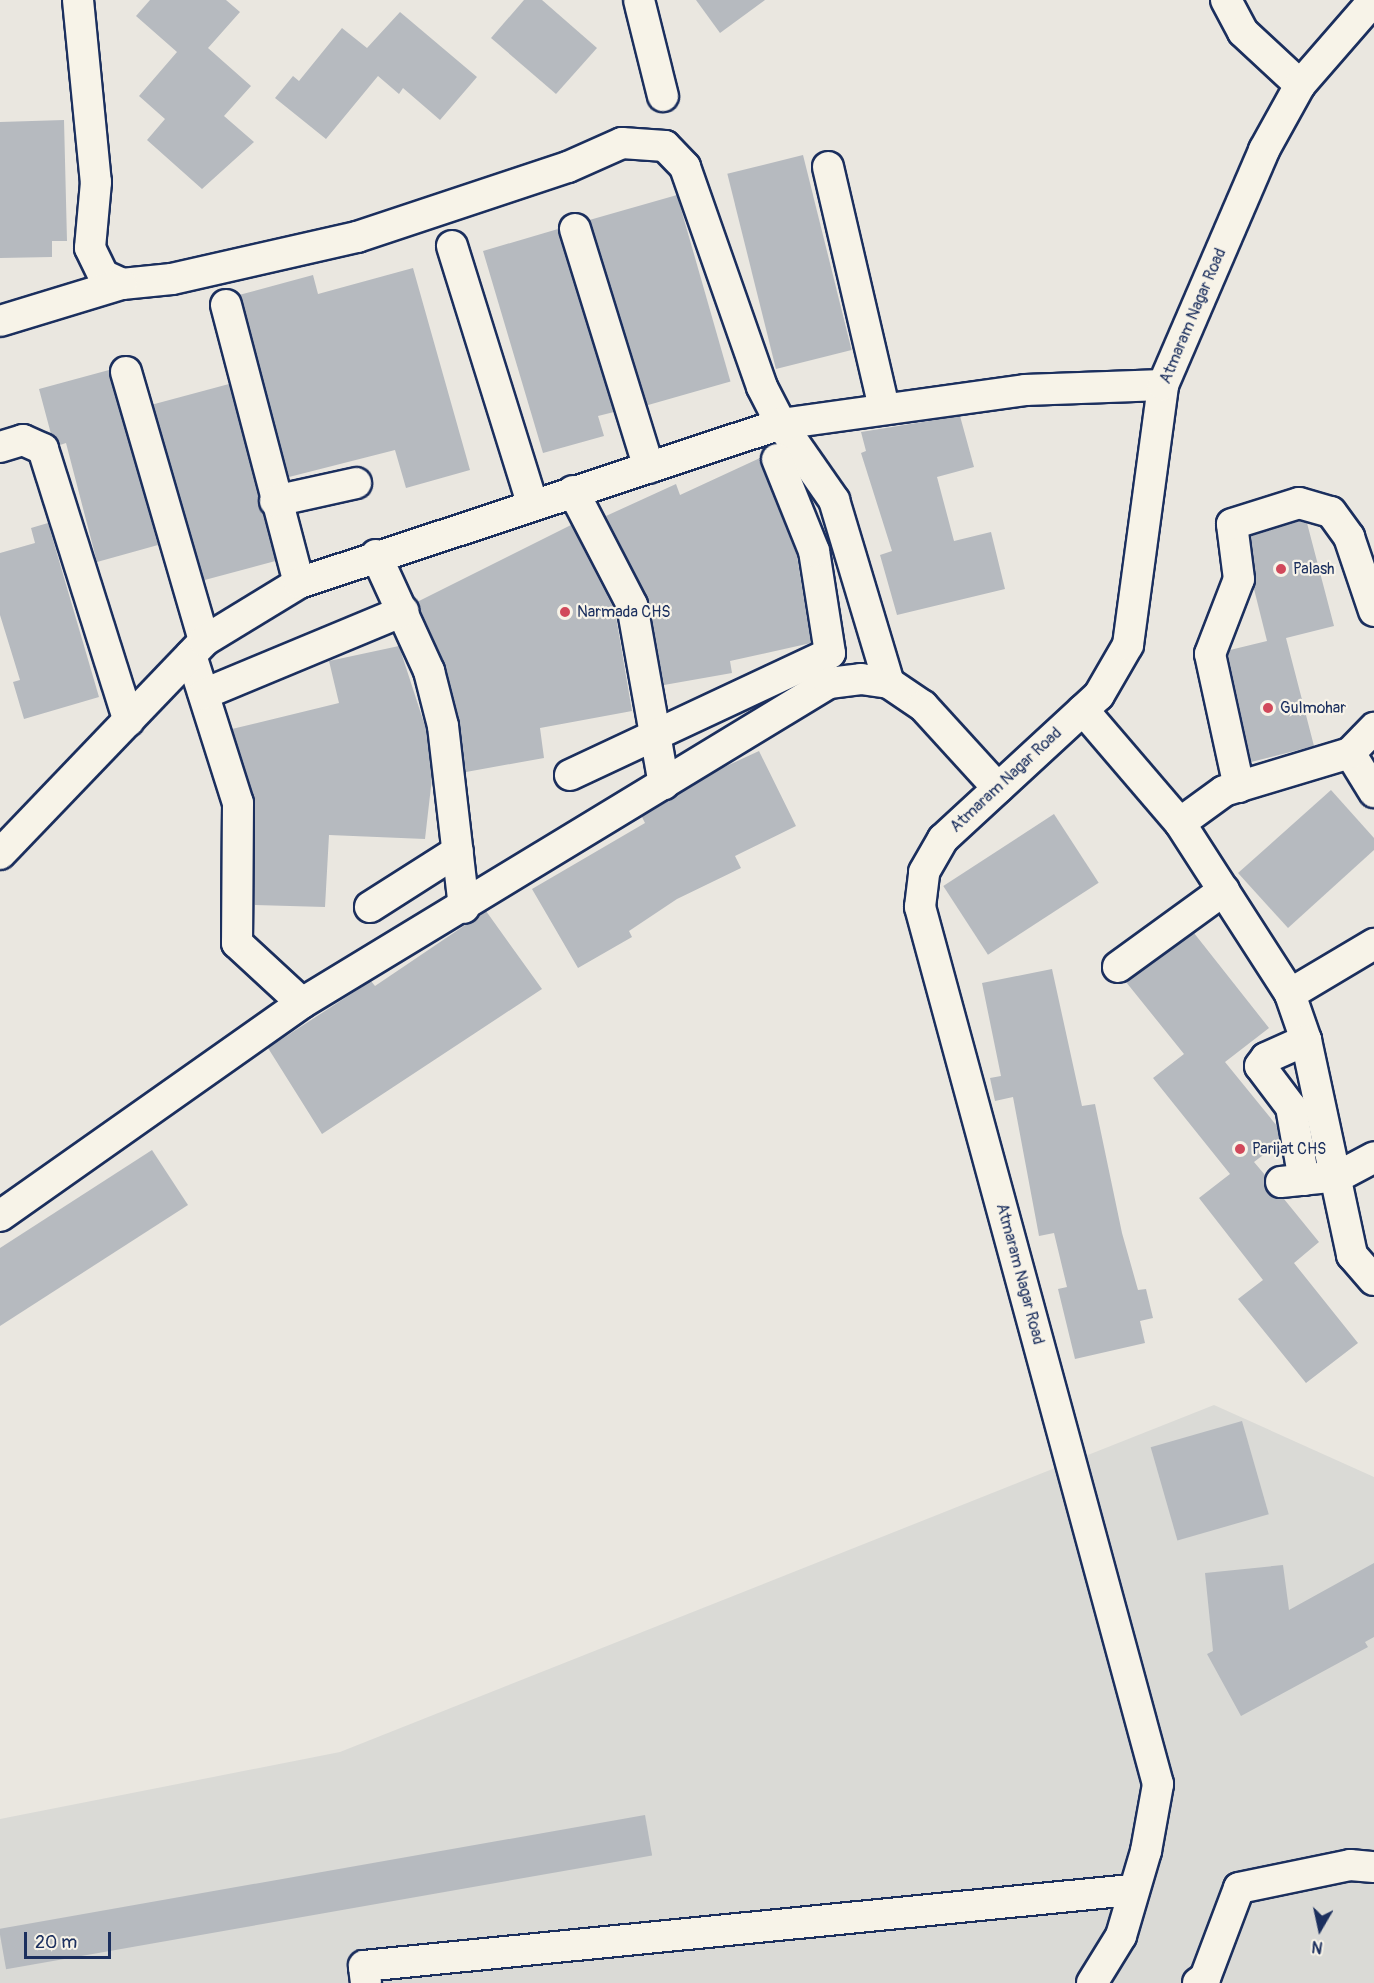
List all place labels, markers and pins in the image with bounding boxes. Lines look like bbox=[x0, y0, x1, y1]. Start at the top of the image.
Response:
place label: Palash bbox=[1293, 559, 1335, 579]
marker: Palash bbox=[1274, 562, 1288, 576]
place label: Narmada CHS bbox=[577, 602, 671, 622]
marker: Narmada CHS bbox=[558, 605, 572, 619]
place label: Gulmohar bbox=[1280, 698, 1346, 718]
marker: Gulmohar bbox=[1261, 701, 1275, 715]
place label: Parijat CHS bbox=[1252, 1139, 1326, 1159]
marker: Parijat CHS bbox=[1233, 1142, 1247, 1156]

